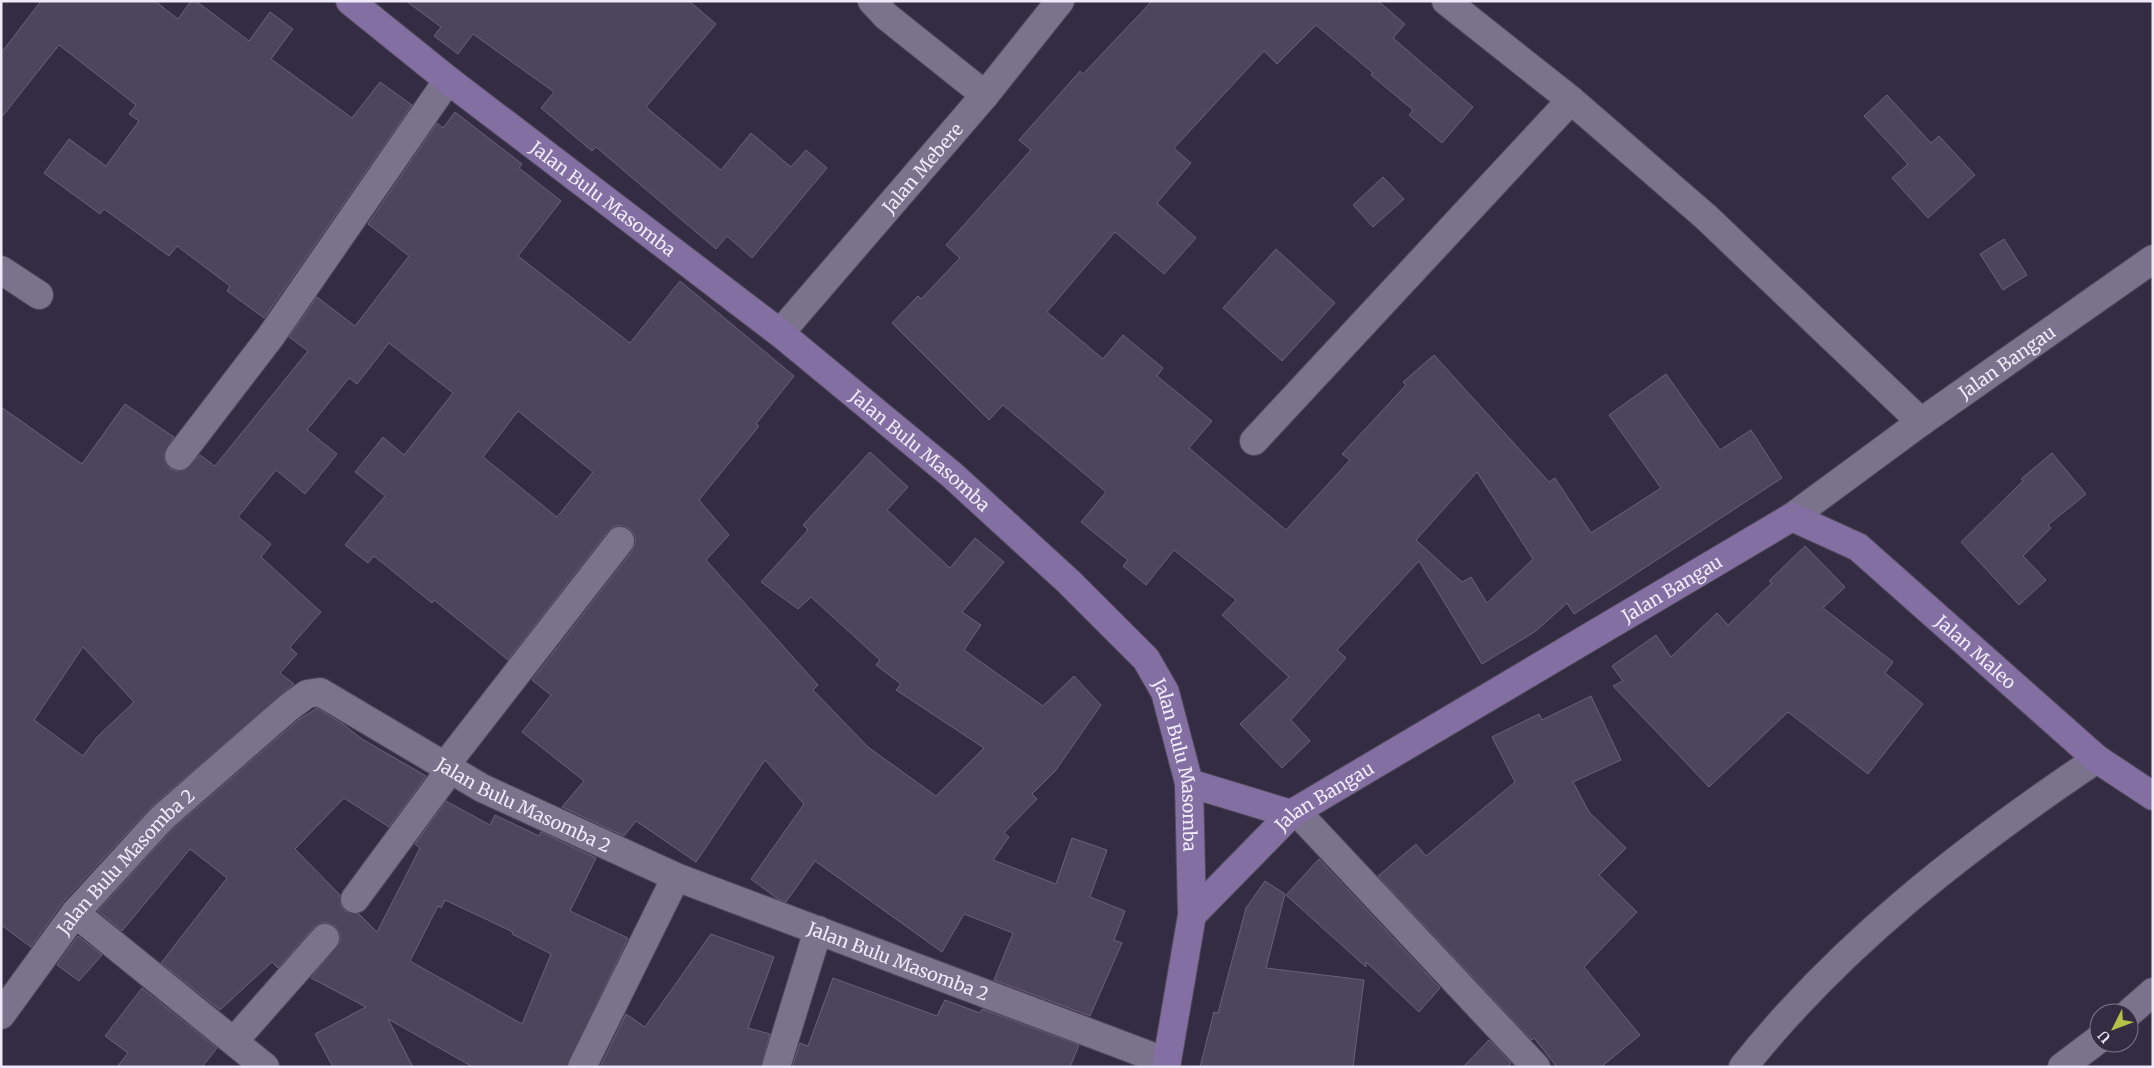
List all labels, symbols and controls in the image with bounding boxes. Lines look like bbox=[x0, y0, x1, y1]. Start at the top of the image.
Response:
street label: Jalan Mebere bbox=[876, 118, 968, 219]
street label: Jalan Bulu Masomba bbox=[525, 135, 681, 261]
street label: Jalan Bangau bbox=[1953, 320, 2060, 404]
street label: Jalan Bulu Masomba bbox=[845, 383, 996, 516]
street label: Jalan Bangau bbox=[1616, 550, 1726, 628]
street label: Jalan Maleo bbox=[1930, 609, 2021, 694]
street label: Jalan Bulu Masomba bbox=[1147, 673, 1202, 852]
street label: Jalan Bulu Masomba 2 bbox=[431, 752, 615, 857]
street label: Jalan Bangau bbox=[1269, 756, 1378, 836]
street label: Jalan Bulu Masomba 2 bbox=[51, 784, 199, 940]
street label: Jalan Bulu Masomba 2 bbox=[803, 916, 992, 1005]
north arrow bbox=[2089, 1003, 2139, 1053]
text: U bbox=[2094, 1026, 2115, 1047]

